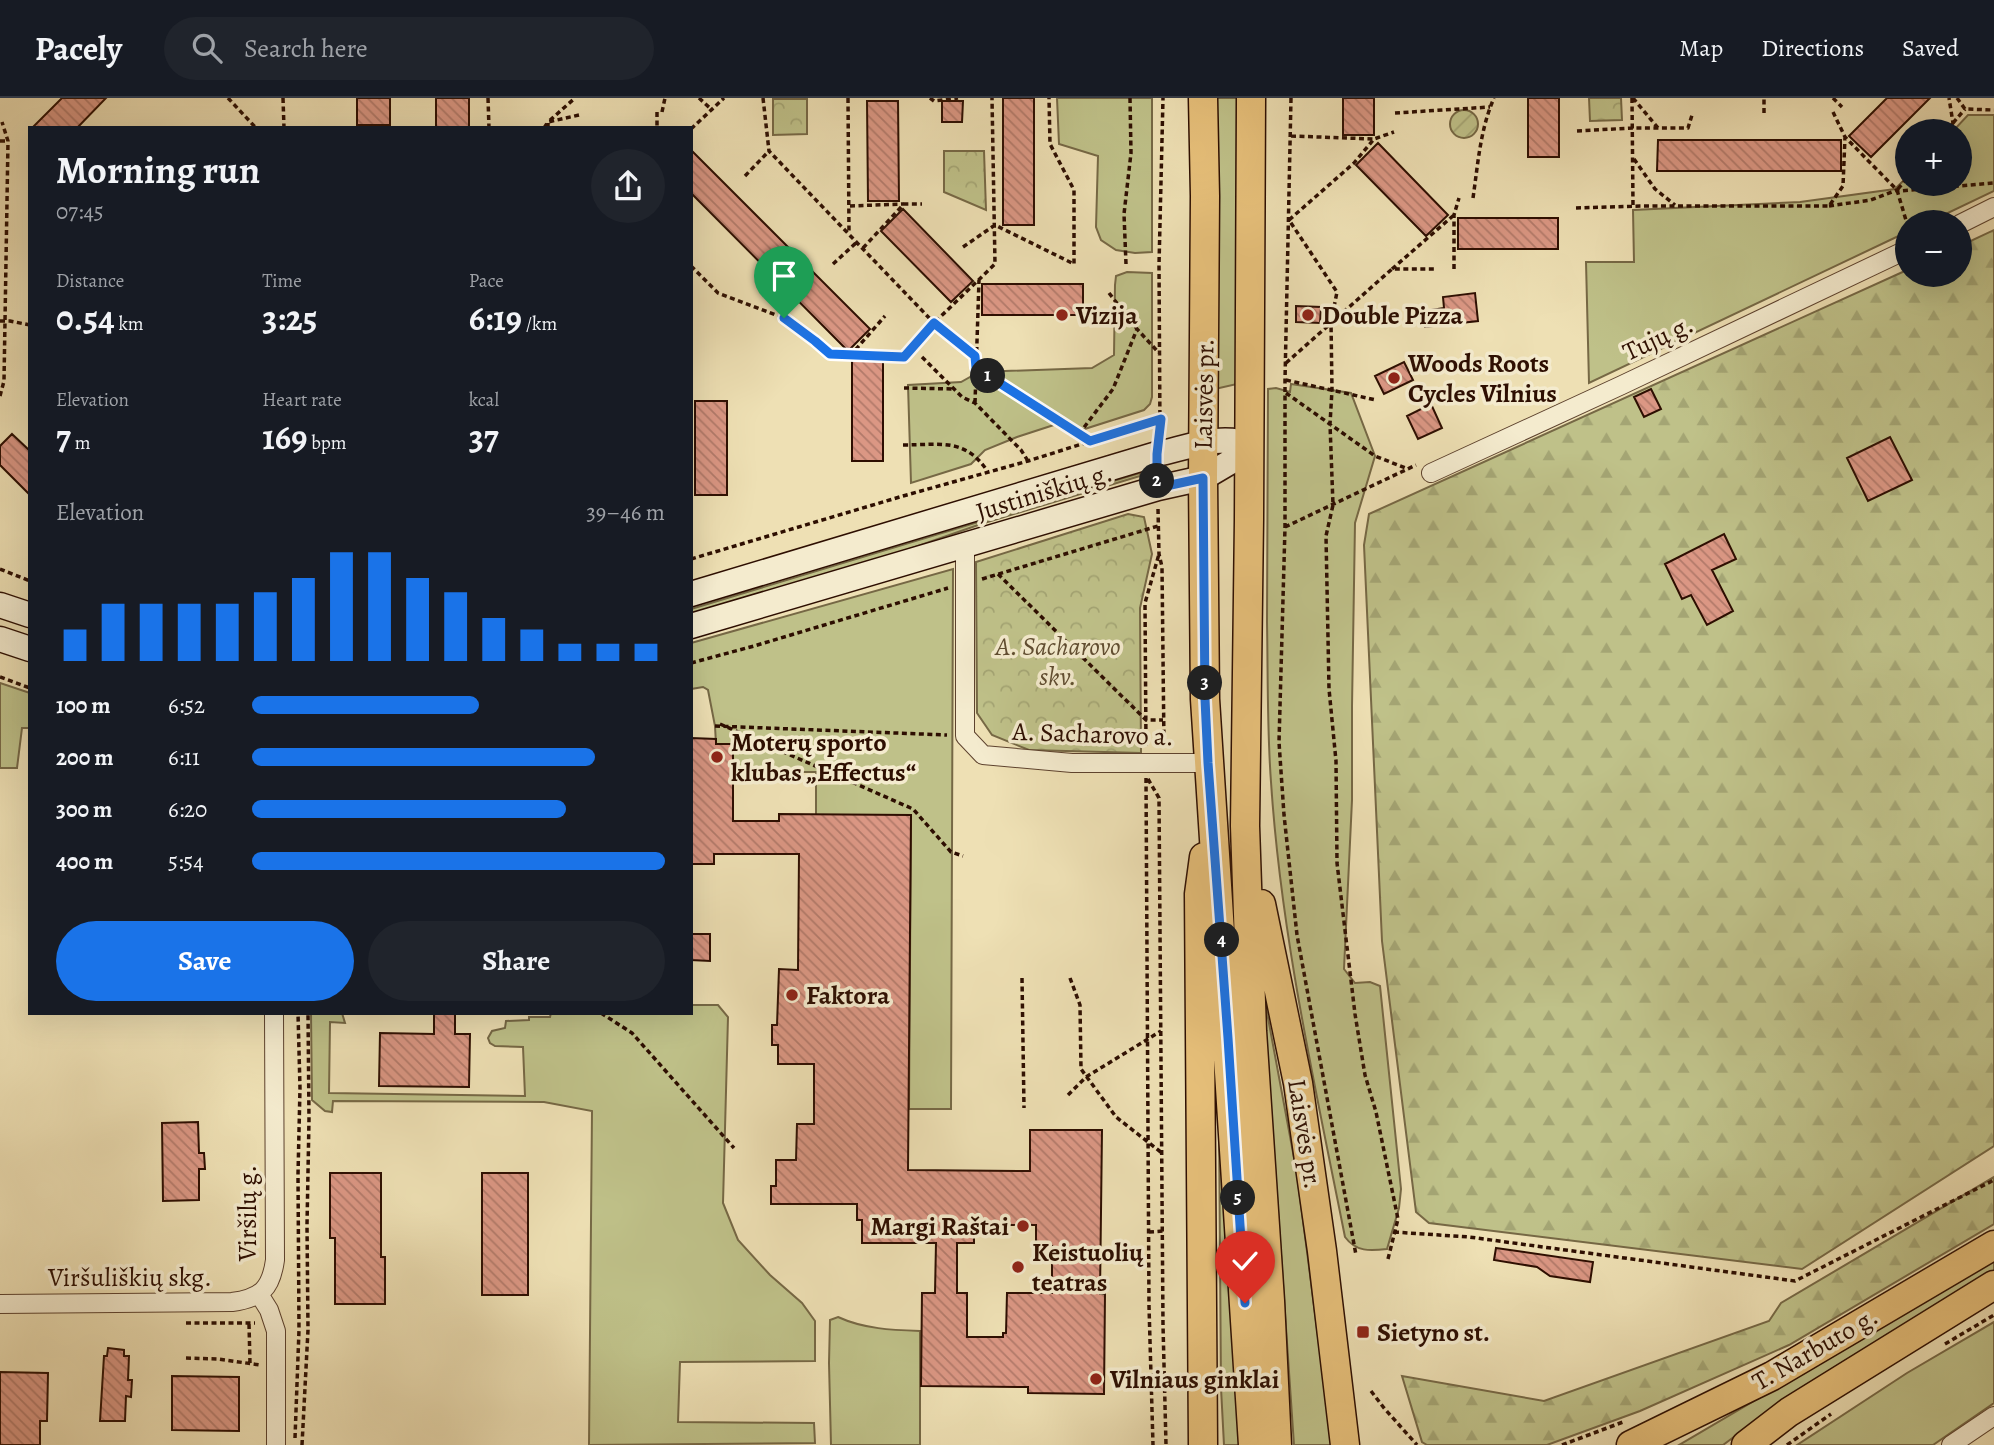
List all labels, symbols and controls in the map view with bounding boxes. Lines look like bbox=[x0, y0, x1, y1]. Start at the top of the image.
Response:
search box bbox=[164, 17, 654, 80]
text: Pacely bbox=[35, 26, 122, 71]
icon: search bbox=[188, 29, 226, 67]
text: Search here bbox=[244, 31, 368, 66]
text: Map bbox=[1679, 32, 1723, 64]
text: Directions bbox=[1761, 32, 1864, 64]
text: Saved bbox=[1902, 32, 1959, 64]
map controls bbox=[1895, 119, 1972, 287]
button: + bbox=[1895, 119, 1972, 196]
text: Morning run bbox=[56, 144, 260, 196]
button: share bbox=[591, 149, 665, 223]
text: 07:45 bbox=[56, 196, 104, 227]
button: − bbox=[1895, 210, 1972, 287]
pin bbox=[754, 246, 814, 318]
icon: arrive bbox=[765, 257, 803, 295]
text: Distance bbox=[56, 268, 124, 294]
text: Time bbox=[262, 268, 302, 294]
text: Pace bbox=[469, 268, 504, 294]
text: 0.54 bbox=[56, 294, 115, 342]
text: 3:25 bbox=[262, 294, 318, 342]
text: 6:19 bbox=[469, 294, 522, 342]
place label: Vizija bbox=[1075, 298, 1138, 333]
place label: Double Pizza bbox=[1322, 298, 1464, 333]
street label: Tujų g. bbox=[1617, 306, 1699, 370]
marker: Vizija bbox=[1054, 307, 1070, 323]
marker: Double Pizza bbox=[1300, 307, 1316, 323]
text: km bbox=[115, 311, 144, 337]
text: /km bbox=[522, 311, 557, 337]
street label: Laisvės pr. bbox=[1186, 338, 1222, 450]
place label: Woods Roots Cycles Vilnius bbox=[1407, 346, 1557, 411]
pin: 1 bbox=[970, 358, 1006, 394]
text: 1 bbox=[984, 362, 991, 388]
marker: Woods Roots Cycles Vilnius bbox=[1386, 370, 1402, 386]
text: Elevation bbox=[56, 387, 129, 413]
text: Heart rate bbox=[262, 387, 342, 413]
text: kcal bbox=[469, 387, 499, 413]
text: 7 bbox=[56, 413, 71, 461]
text: 169 bbox=[262, 413, 307, 461]
text: 37 bbox=[469, 413, 499, 461]
text: m bbox=[71, 430, 91, 456]
text: bpm bbox=[307, 430, 347, 456]
street label: Justiniškių g. bbox=[972, 455, 1116, 529]
pin: 2 bbox=[1140, 464, 1174, 498]
text: 2 bbox=[1152, 467, 1161, 493]
text: Elevation bbox=[56, 497, 144, 528]
text: 39–46 m bbox=[586, 497, 665, 528]
park label: A. Sacharovo skv. bbox=[993, 629, 1121, 694]
pin: 3 bbox=[1188, 666, 1222, 700]
text: 3 bbox=[1200, 669, 1209, 695]
text: 100 m bbox=[56, 690, 111, 721]
text: 6:52 bbox=[168, 690, 205, 721]
street label: A. Sacharovo a. bbox=[1011, 714, 1174, 754]
place label: Moterų sporto klubas „Effectus“ bbox=[731, 725, 916, 790]
text: 200 m bbox=[56, 742, 114, 773]
text: 6:11 bbox=[168, 742, 200, 773]
marker: Moterų sporto klubas „Effectus“ bbox=[709, 749, 725, 765]
text: 300 m bbox=[56, 794, 112, 825]
text: 6:20 bbox=[168, 794, 207, 825]
text: 400 m bbox=[56, 846, 113, 877]
text: 5:54 bbox=[168, 846, 204, 877]
button: Save bbox=[56, 921, 354, 1001]
button: Share bbox=[368, 921, 665, 1001]
pin: 4 bbox=[1204, 922, 1240, 958]
text: 4 bbox=[1217, 926, 1226, 952]
place label: Faktora bbox=[806, 978, 890, 1013]
marker: Faktora bbox=[784, 987, 800, 1003]
street label: Laisvės pr. bbox=[1279, 1076, 1331, 1192]
street label: Viršilų g. bbox=[230, 1165, 265, 1262]
pin: 5 bbox=[1220, 1180, 1256, 1216]
text: 5 bbox=[1233, 1184, 1242, 1210]
place label: Margi Raštai bbox=[870, 1209, 1009, 1244]
marker: Margi Raštai bbox=[1015, 1218, 1031, 1234]
pin bbox=[1215, 1231, 1275, 1303]
place label: Keistuolių teatras bbox=[1032, 1235, 1144, 1300]
icon: check bbox=[1226, 1242, 1264, 1280]
marker: Keistuolių teatras bbox=[1010, 1259, 1026, 1275]
street label: Viršuliškių skg. bbox=[47, 1260, 212, 1295]
street label: T. Narbuto g. bbox=[1746, 1299, 1884, 1399]
place label: Sietyno st. bbox=[1377, 1315, 1490, 1350]
marker: Sietyno st. bbox=[1355, 1324, 1371, 1340]
place label: Vilniaus ginklai bbox=[1109, 1362, 1279, 1397]
marker: Vilniaus ginklai bbox=[1088, 1371, 1104, 1387]

